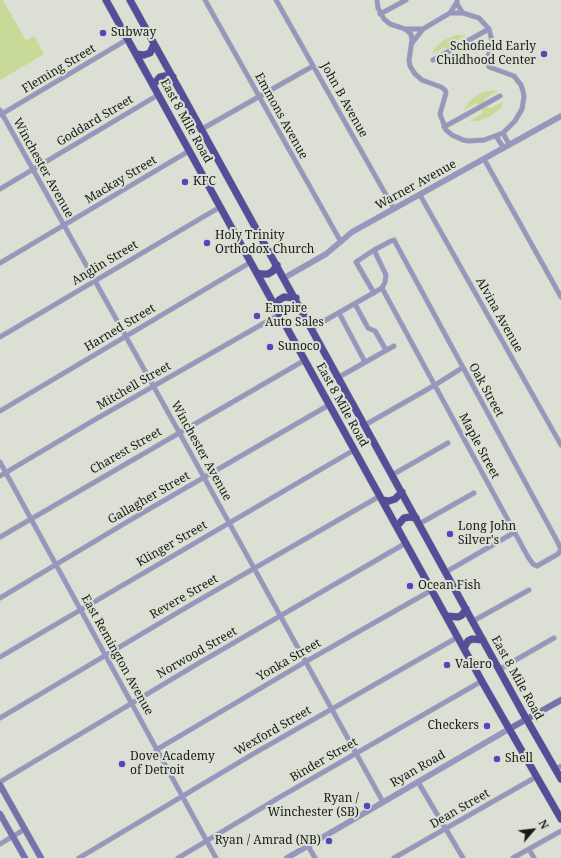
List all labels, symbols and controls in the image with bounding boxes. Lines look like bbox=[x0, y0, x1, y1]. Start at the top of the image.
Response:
place label: Subway bbox=[111, 26, 156, 40]
marker: Subway bbox=[98, 28, 108, 38]
place label: Schofield Early Childhood Center bbox=[436, 40, 536, 68]
street label: Fleming Street bbox=[20, 41, 98, 97]
marker: Schofield Early Childhood Center bbox=[539, 49, 549, 59]
street label: John B Avenue bbox=[317, 60, 371, 140]
street label: Emmons Avenue bbox=[251, 70, 311, 162]
street label: East 8 Mile Road bbox=[157, 76, 215, 166]
street label: Goddard Street bbox=[54, 93, 136, 149]
street label: Winchester Avenue bbox=[10, 116, 76, 220]
street label: Mackay Street bbox=[83, 153, 159, 207]
street label: Warner Avenue bbox=[373, 157, 459, 213]
place label: KFC bbox=[193, 175, 216, 189]
marker: KFC bbox=[180, 177, 190, 187]
place label: Holy Trinity Orthodox Church bbox=[215, 229, 314, 257]
street label: Anglin Street bbox=[69, 238, 141, 288]
marker: Holy Trinity Orthodox Church bbox=[202, 238, 212, 248]
street label: Alvina Avenue bbox=[472, 275, 526, 355]
street label: Harned Street bbox=[82, 301, 158, 355]
place label: Empire Auto Sales bbox=[265, 302, 324, 330]
marker: Empire Auto Sales bbox=[252, 311, 262, 321]
place label: Sunoco bbox=[278, 340, 320, 354]
marker: Sunoco bbox=[265, 342, 275, 352]
street label: Mitchell Street bbox=[94, 359, 174, 413]
street label: East 8 Mile Road bbox=[313, 360, 371, 450]
street label: Oak Street bbox=[465, 361, 507, 419]
street label: Winchester Avenue bbox=[168, 399, 234, 503]
street label: Maple Street bbox=[456, 411, 502, 481]
street label: Charest Street bbox=[88, 425, 164, 477]
street label: Gallagher Street bbox=[105, 469, 193, 527]
street label: Klinger Street bbox=[134, 518, 210, 570]
place label: Long John Silver's bbox=[458, 520, 516, 548]
marker: Long John Silver's bbox=[445, 529, 455, 539]
street label: Revere Street bbox=[147, 572, 221, 622]
place label: Ocean Fish bbox=[418, 579, 481, 593]
marker: Ocean Fish bbox=[405, 581, 415, 591]
street label: East Remington Avenue bbox=[78, 592, 156, 718]
street label: Norwood Street bbox=[154, 624, 240, 682]
street label: East 8 Mile Road bbox=[488, 633, 546, 723]
street label: Yonka Street bbox=[254, 636, 324, 684]
place label: Valero bbox=[455, 658, 492, 672]
marker: Valero bbox=[442, 660, 452, 670]
street label: Wexford Street bbox=[232, 703, 314, 759]
place label: Checkers bbox=[427, 719, 479, 733]
marker: Checkers bbox=[482, 721, 492, 731]
street label: Binder Street bbox=[288, 735, 360, 785]
street label: Ryan Road bbox=[388, 748, 448, 790]
place label: Dove Academy of Detroit bbox=[130, 750, 215, 778]
place label: Shell bbox=[505, 752, 533, 766]
marker: Shell bbox=[492, 754, 502, 764]
marker: Dove Academy of Detroit bbox=[117, 759, 127, 769]
street label: Dean Street bbox=[428, 786, 492, 832]
place label: Ryan / Winchester (SB) bbox=[267, 792, 359, 820]
marker: Ryan / Winchester (SB) bbox=[362, 801, 372, 811]
north arrow bbox=[513, 810, 553, 850]
text: N bbox=[535, 817, 553, 831]
place label: Ryan / Amrad (NB) bbox=[215, 834, 321, 848]
marker: Ryan / Amrad (NB) bbox=[324, 836, 334, 846]

